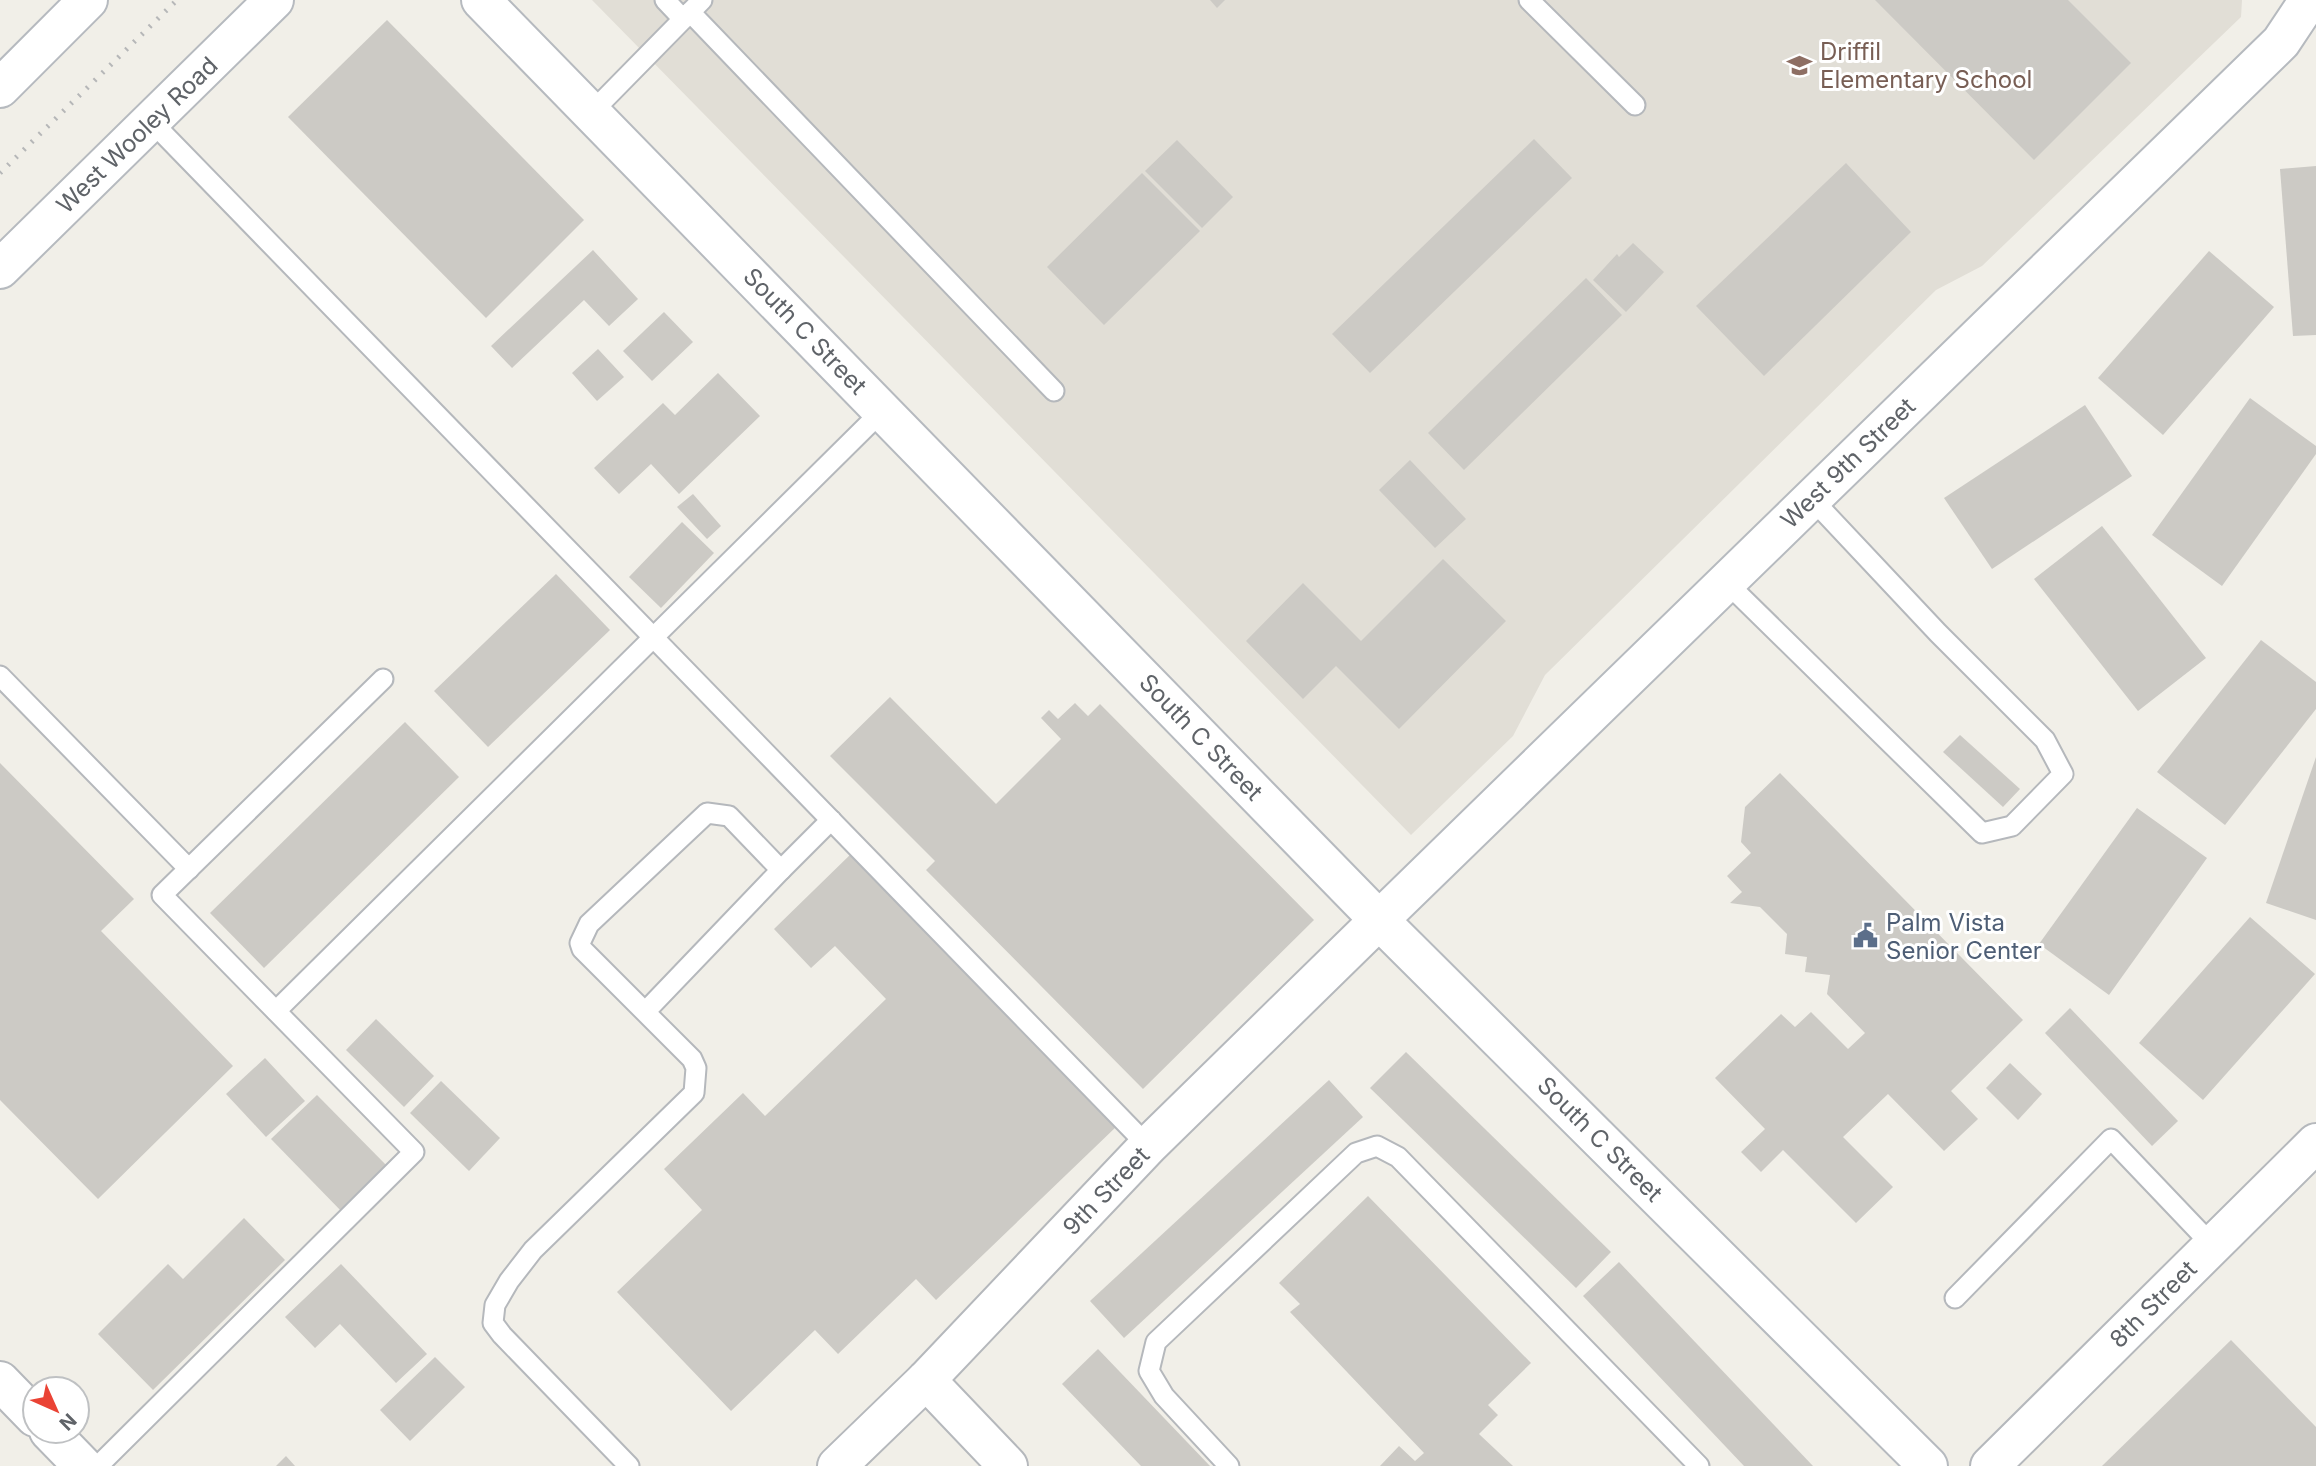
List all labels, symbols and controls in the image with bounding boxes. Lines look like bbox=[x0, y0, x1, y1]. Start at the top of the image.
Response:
place label: Driffil Elementary School bbox=[1820, 37, 2032, 94]
street label: West Wooley Road bbox=[51, 51, 223, 219]
school or university icon: Driffil Elementary School bbox=[1786, 51, 1814, 79]
street label: South C Street bbox=[737, 262, 873, 400]
street label: West 9th Street bbox=[1775, 392, 1921, 534]
street label: South C Street bbox=[1133, 668, 1269, 806]
place label: Palm Vista Senior Center bbox=[1886, 908, 2042, 965]
public building icon: Palm Vista Senior Center bbox=[1852, 922, 1880, 950]
street label: South C Street bbox=[1531, 1070, 1669, 1208]
street label: 9th Street bbox=[1057, 1141, 1155, 1241]
street label: 8th Street bbox=[2103, 1254, 2203, 1354]
north arrow bbox=[21, 1375, 91, 1445]
text: N bbox=[54, 1408, 81, 1435]

